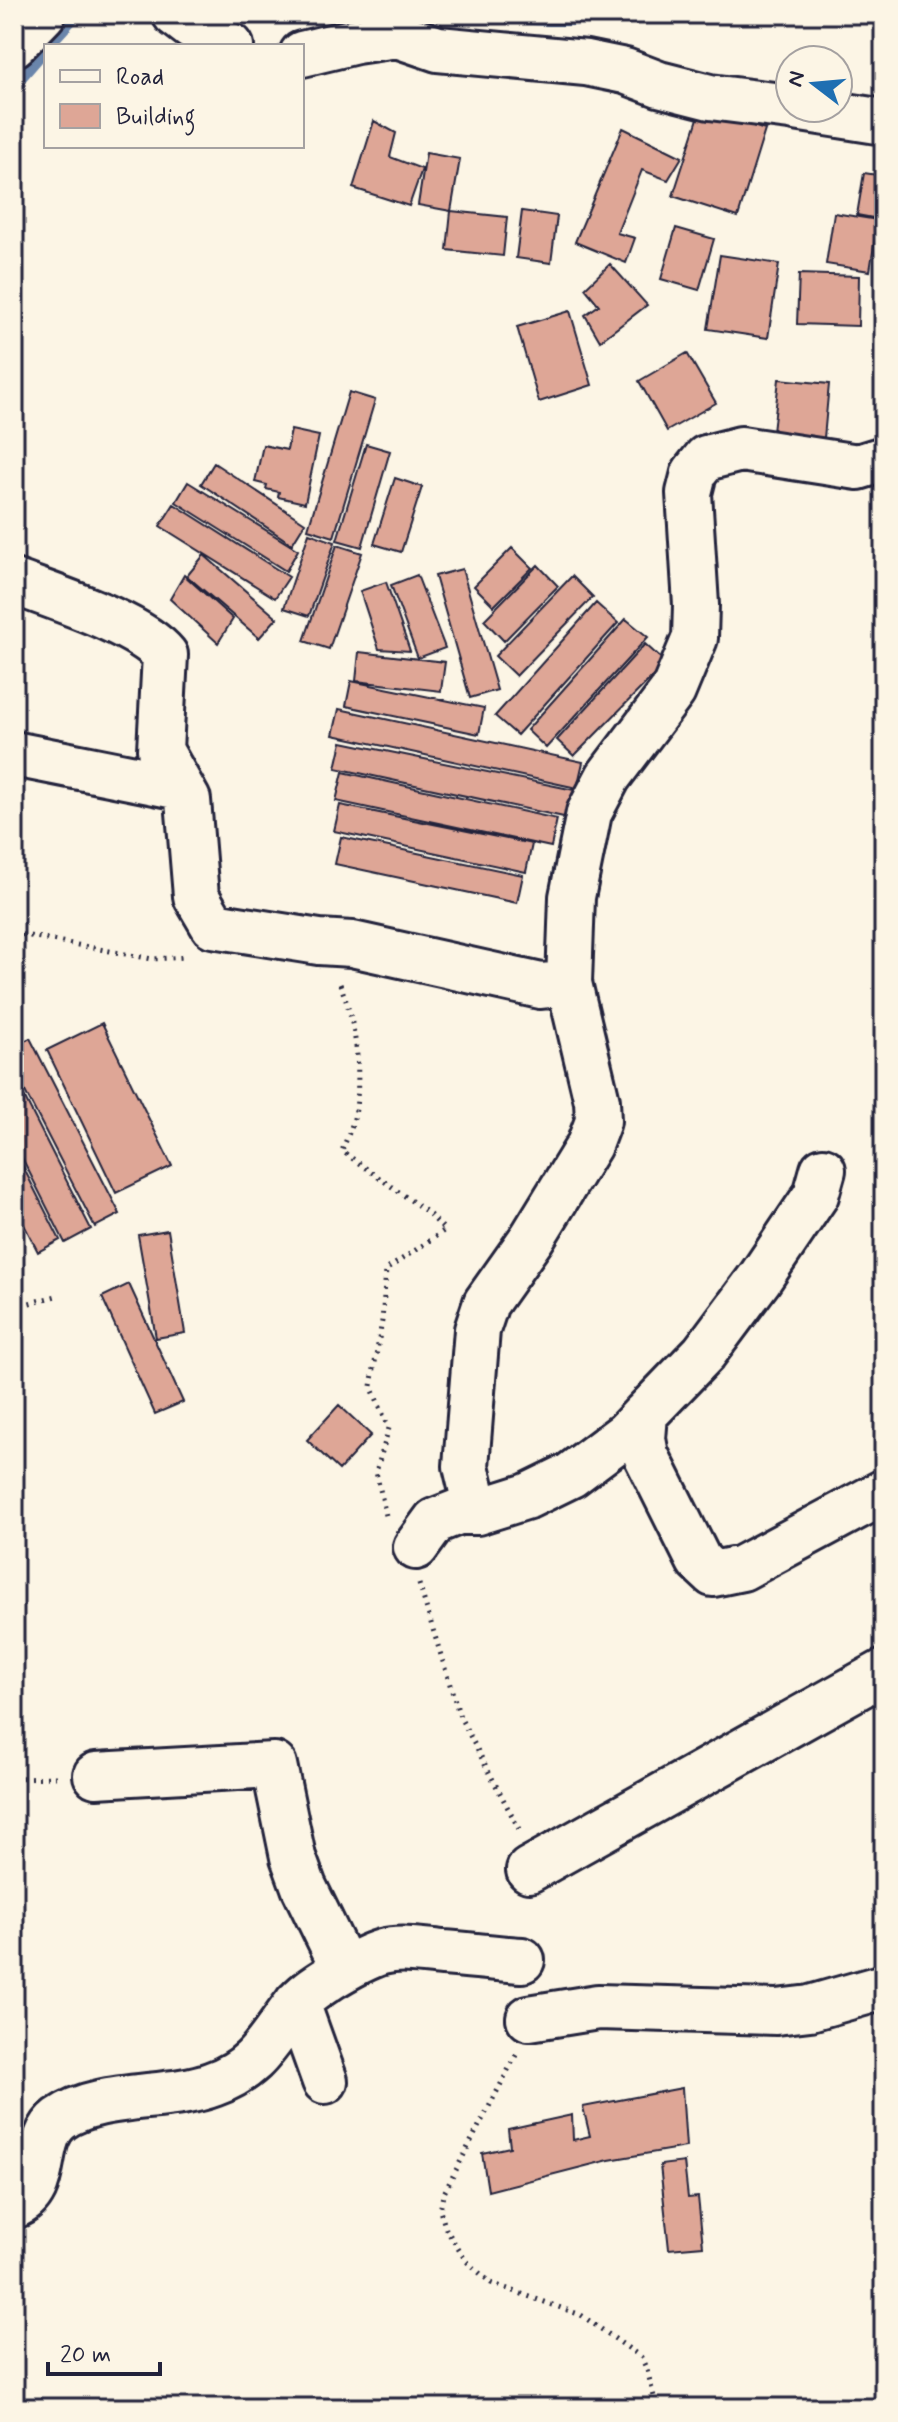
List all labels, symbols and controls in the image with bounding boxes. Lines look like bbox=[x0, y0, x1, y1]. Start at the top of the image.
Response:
legend bbox=[44, 44, 304, 148]
north arrow bbox=[774, 44, 854, 124]
text: Road bbox=[116, 62, 164, 93]
text: N bbox=[781, 68, 812, 90]
text: Building bbox=[116, 102, 196, 136]
scale bar bbox=[48, 2326, 160, 2376]
text: 20 m bbox=[60, 2340, 111, 2371]

